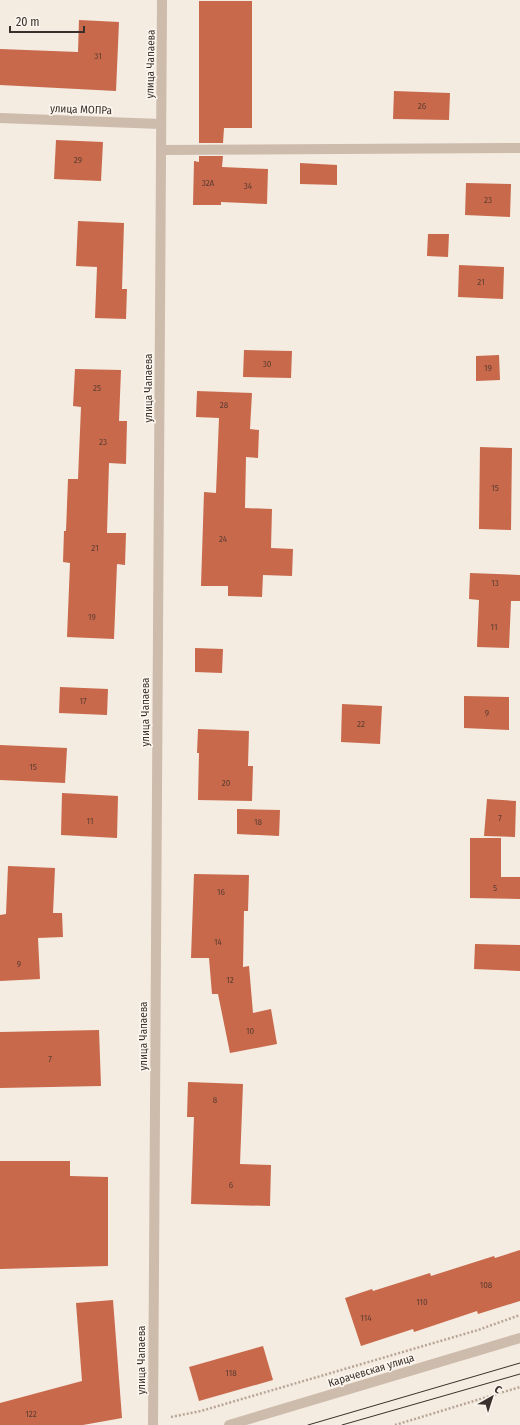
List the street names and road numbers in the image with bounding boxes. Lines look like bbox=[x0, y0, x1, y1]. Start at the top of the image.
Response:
street label: улица Чапаева bbox=[143, 29, 158, 99]
street label: улица МОПРа bbox=[50, 102, 112, 117]
street label: улица Чапаева bbox=[142, 353, 155, 423]
street label: улица Чапаева bbox=[139, 677, 152, 747]
street label: улица Чапаева bbox=[137, 1001, 150, 1071]
street label: улица Чапаева bbox=[135, 1325, 148, 1395]
street label: Карачевская улица bbox=[327, 1351, 416, 1390]

